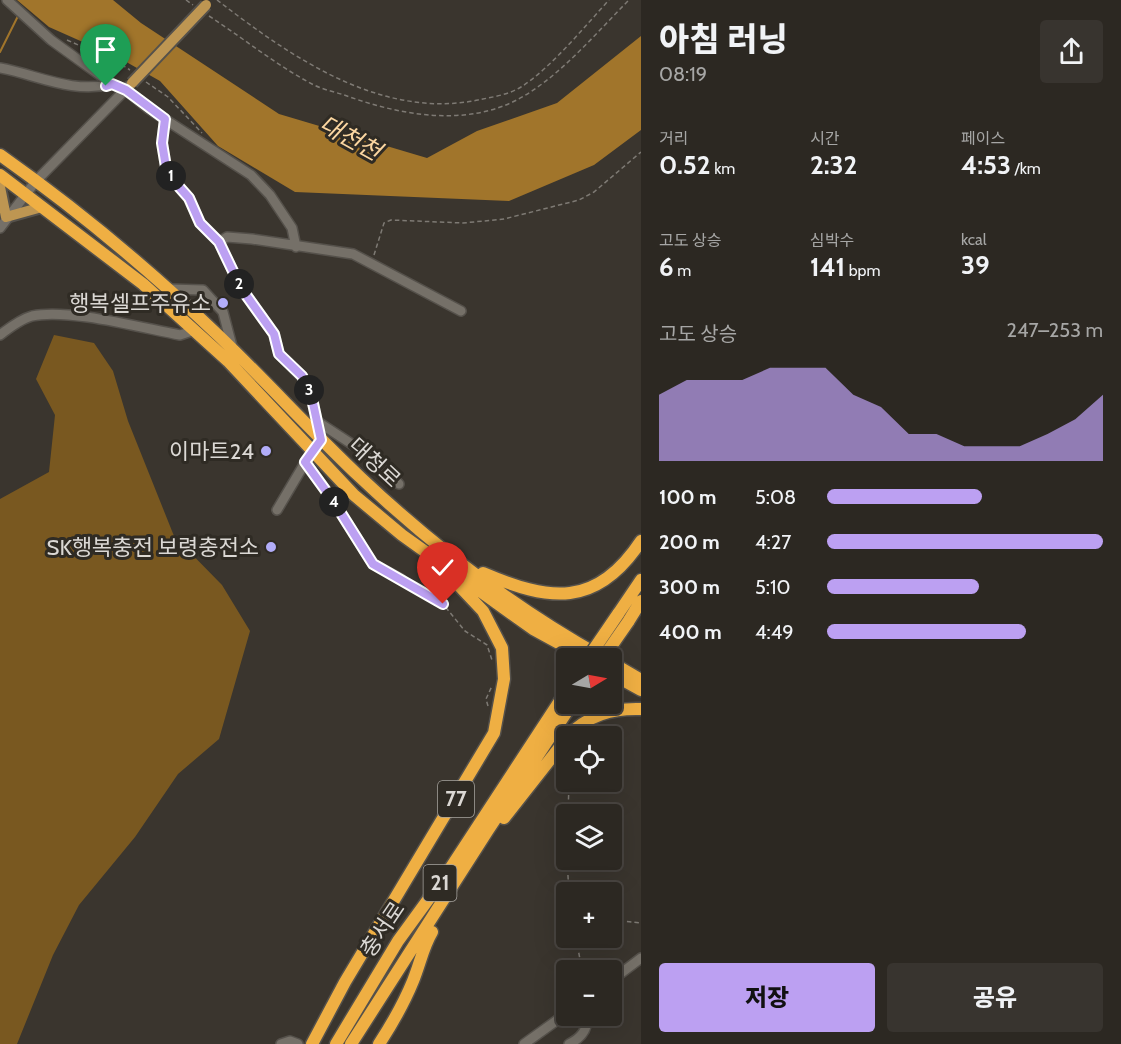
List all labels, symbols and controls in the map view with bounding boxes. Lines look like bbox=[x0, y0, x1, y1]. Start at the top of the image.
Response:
text: 아침 러닝 bbox=[659, 19, 788, 59]
button: share bbox=[1040, 20, 1103, 83]
pin bbox=[80, 24, 131, 86]
icon: arrive bbox=[89, 33, 122, 66]
text: 08:19 bbox=[659, 62, 707, 86]
water label: 대천천 bbox=[314, 109, 389, 168]
text: 거리 bbox=[659, 129, 688, 148]
text: 시간 bbox=[810, 129, 839, 148]
text: 페이스 bbox=[961, 129, 1005, 148]
text: 0.52 bbox=[659, 149, 711, 181]
text: 2:32 bbox=[810, 149, 857, 181]
text: 4:53 bbox=[961, 149, 1011, 181]
text: km bbox=[711, 159, 735, 178]
text: /km bbox=[1011, 159, 1041, 178]
pin: 1 bbox=[156, 161, 186, 191]
text: 1 bbox=[168, 166, 174, 185]
text: kcal bbox=[961, 230, 987, 249]
text: 고도 상승 bbox=[659, 231, 721, 250]
text: 심박수 bbox=[810, 231, 854, 250]
text: 39 bbox=[961, 249, 990, 281]
text: 6 bbox=[659, 251, 674, 283]
text: 141 bbox=[810, 251, 845, 283]
text: m bbox=[674, 261, 691, 280]
text: bpm bbox=[845, 261, 881, 280]
pin: 2 bbox=[224, 269, 254, 299]
text: 2 bbox=[235, 274, 243, 293]
place label: 행복셀프주유소 bbox=[69, 290, 211, 317]
marker: 행복셀프주유소 bbox=[216, 296, 230, 310]
text: 247–253 m bbox=[1007, 318, 1103, 342]
text: 고도 상승 bbox=[659, 322, 737, 346]
pin: 3 bbox=[294, 375, 324, 405]
text: 3 bbox=[305, 380, 313, 399]
street label: 대청로 bbox=[343, 432, 406, 493]
place label: 이마트24 bbox=[169, 438, 254, 465]
marker: 이마트24 bbox=[259, 444, 273, 458]
text: 100 m bbox=[659, 485, 717, 509]
text: 5:08 bbox=[755, 485, 796, 509]
pin: 4 bbox=[319, 487, 349, 517]
text: 4 bbox=[329, 492, 339, 511]
text: 200 m bbox=[659, 530, 720, 554]
text: 4:27 bbox=[755, 530, 791, 554]
place label: SK행복충전 보령충전소 bbox=[47, 534, 259, 561]
marker: SK행복충전 보령충전소 bbox=[264, 540, 278, 554]
pin bbox=[417, 542, 468, 604]
icon: check bbox=[426, 551, 459, 584]
text: 300 m bbox=[659, 575, 720, 599]
text: 5:10 bbox=[755, 575, 790, 599]
text: 400 m bbox=[659, 620, 722, 644]
text: 4:49 bbox=[755, 620, 794, 644]
north arrow bbox=[556, 648, 622, 714]
map controls bbox=[556, 648, 622, 1026]
button: locate bbox=[556, 726, 622, 792]
road number: 77 bbox=[438, 781, 474, 817]
button: layers bbox=[556, 804, 622, 870]
road number: 21 bbox=[424, 865, 456, 901]
button: + bbox=[556, 882, 622, 948]
street label: 충서로 bbox=[354, 897, 411, 962]
button: − bbox=[556, 960, 622, 1026]
button: 저장 bbox=[659, 963, 875, 1032]
button: 공유 bbox=[887, 963, 1103, 1032]

